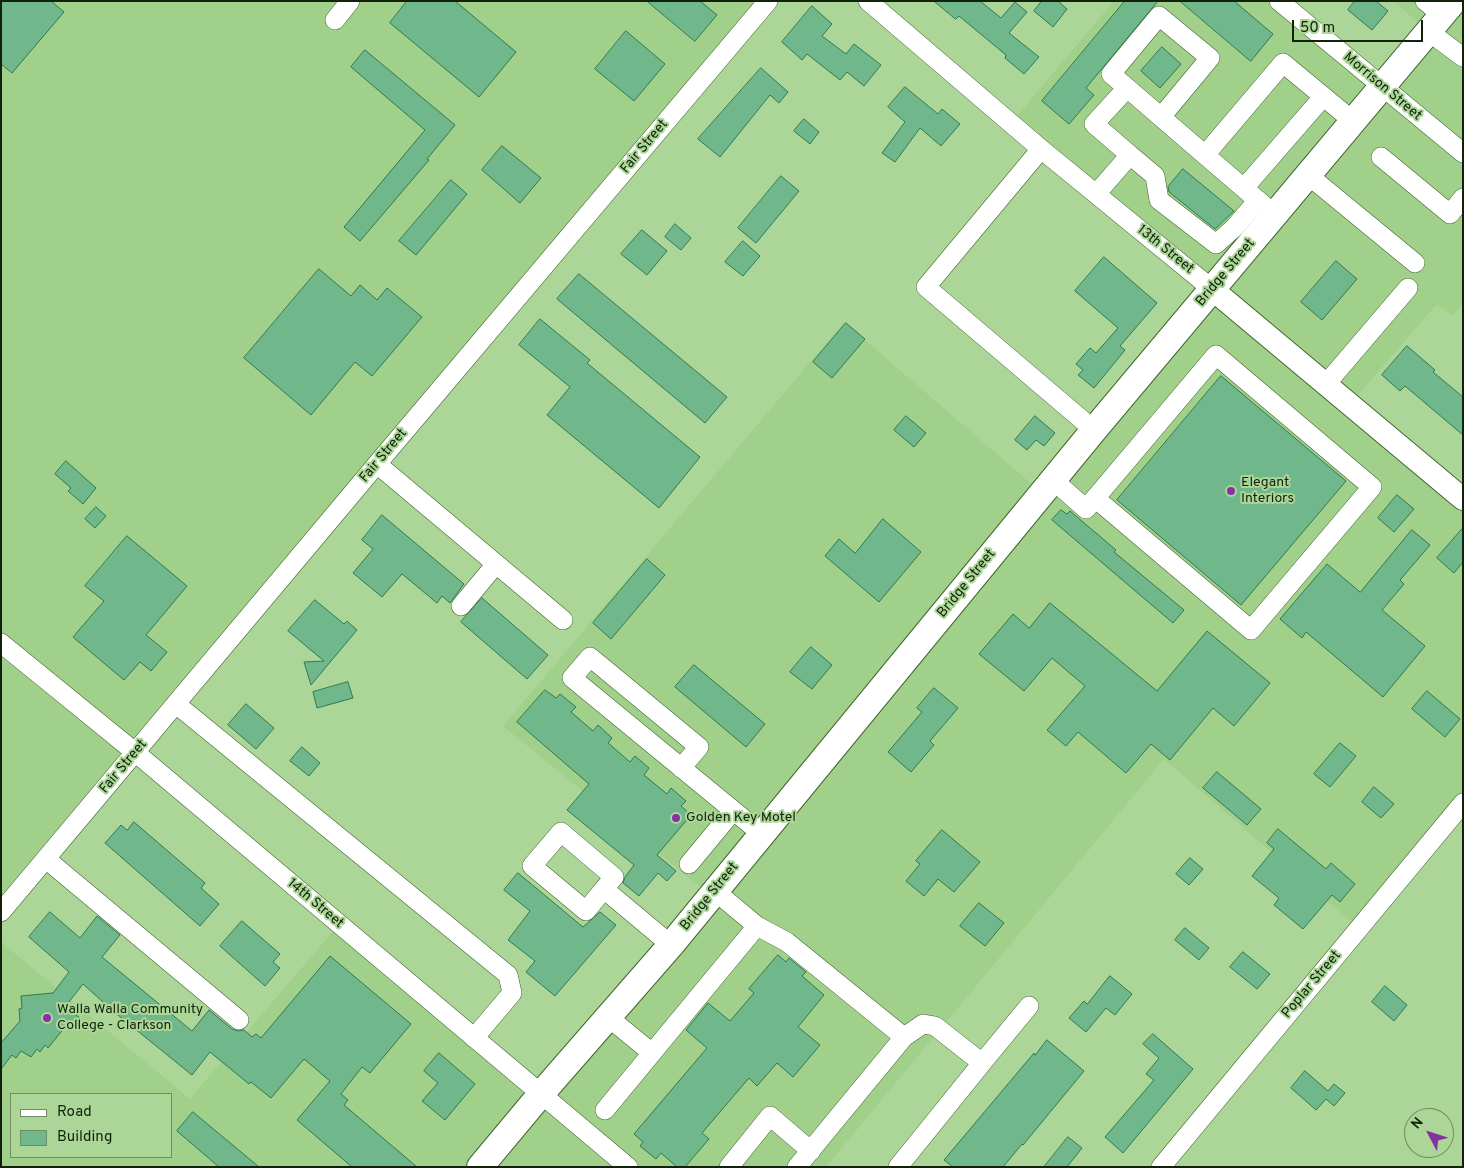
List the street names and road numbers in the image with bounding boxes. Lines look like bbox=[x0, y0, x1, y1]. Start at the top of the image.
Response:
street label: Morrison Street bbox=[1339, 49, 1425, 125]
street label: Fair Street bbox=[618, 117, 672, 177]
street label: 13th Street bbox=[1133, 222, 1197, 278]
street label: Bridge Street bbox=[1193, 236, 1259, 310]
street label: Fair Street bbox=[357, 426, 411, 486]
street label: Bridge Street bbox=[934, 546, 1000, 622]
street label: Fair Street bbox=[97, 737, 151, 797]
street label: Bridge Street bbox=[677, 859, 743, 935]
street label: 14th Street bbox=[283, 876, 347, 932]
street label: Poplar Street bbox=[1279, 948, 1345, 1022]

